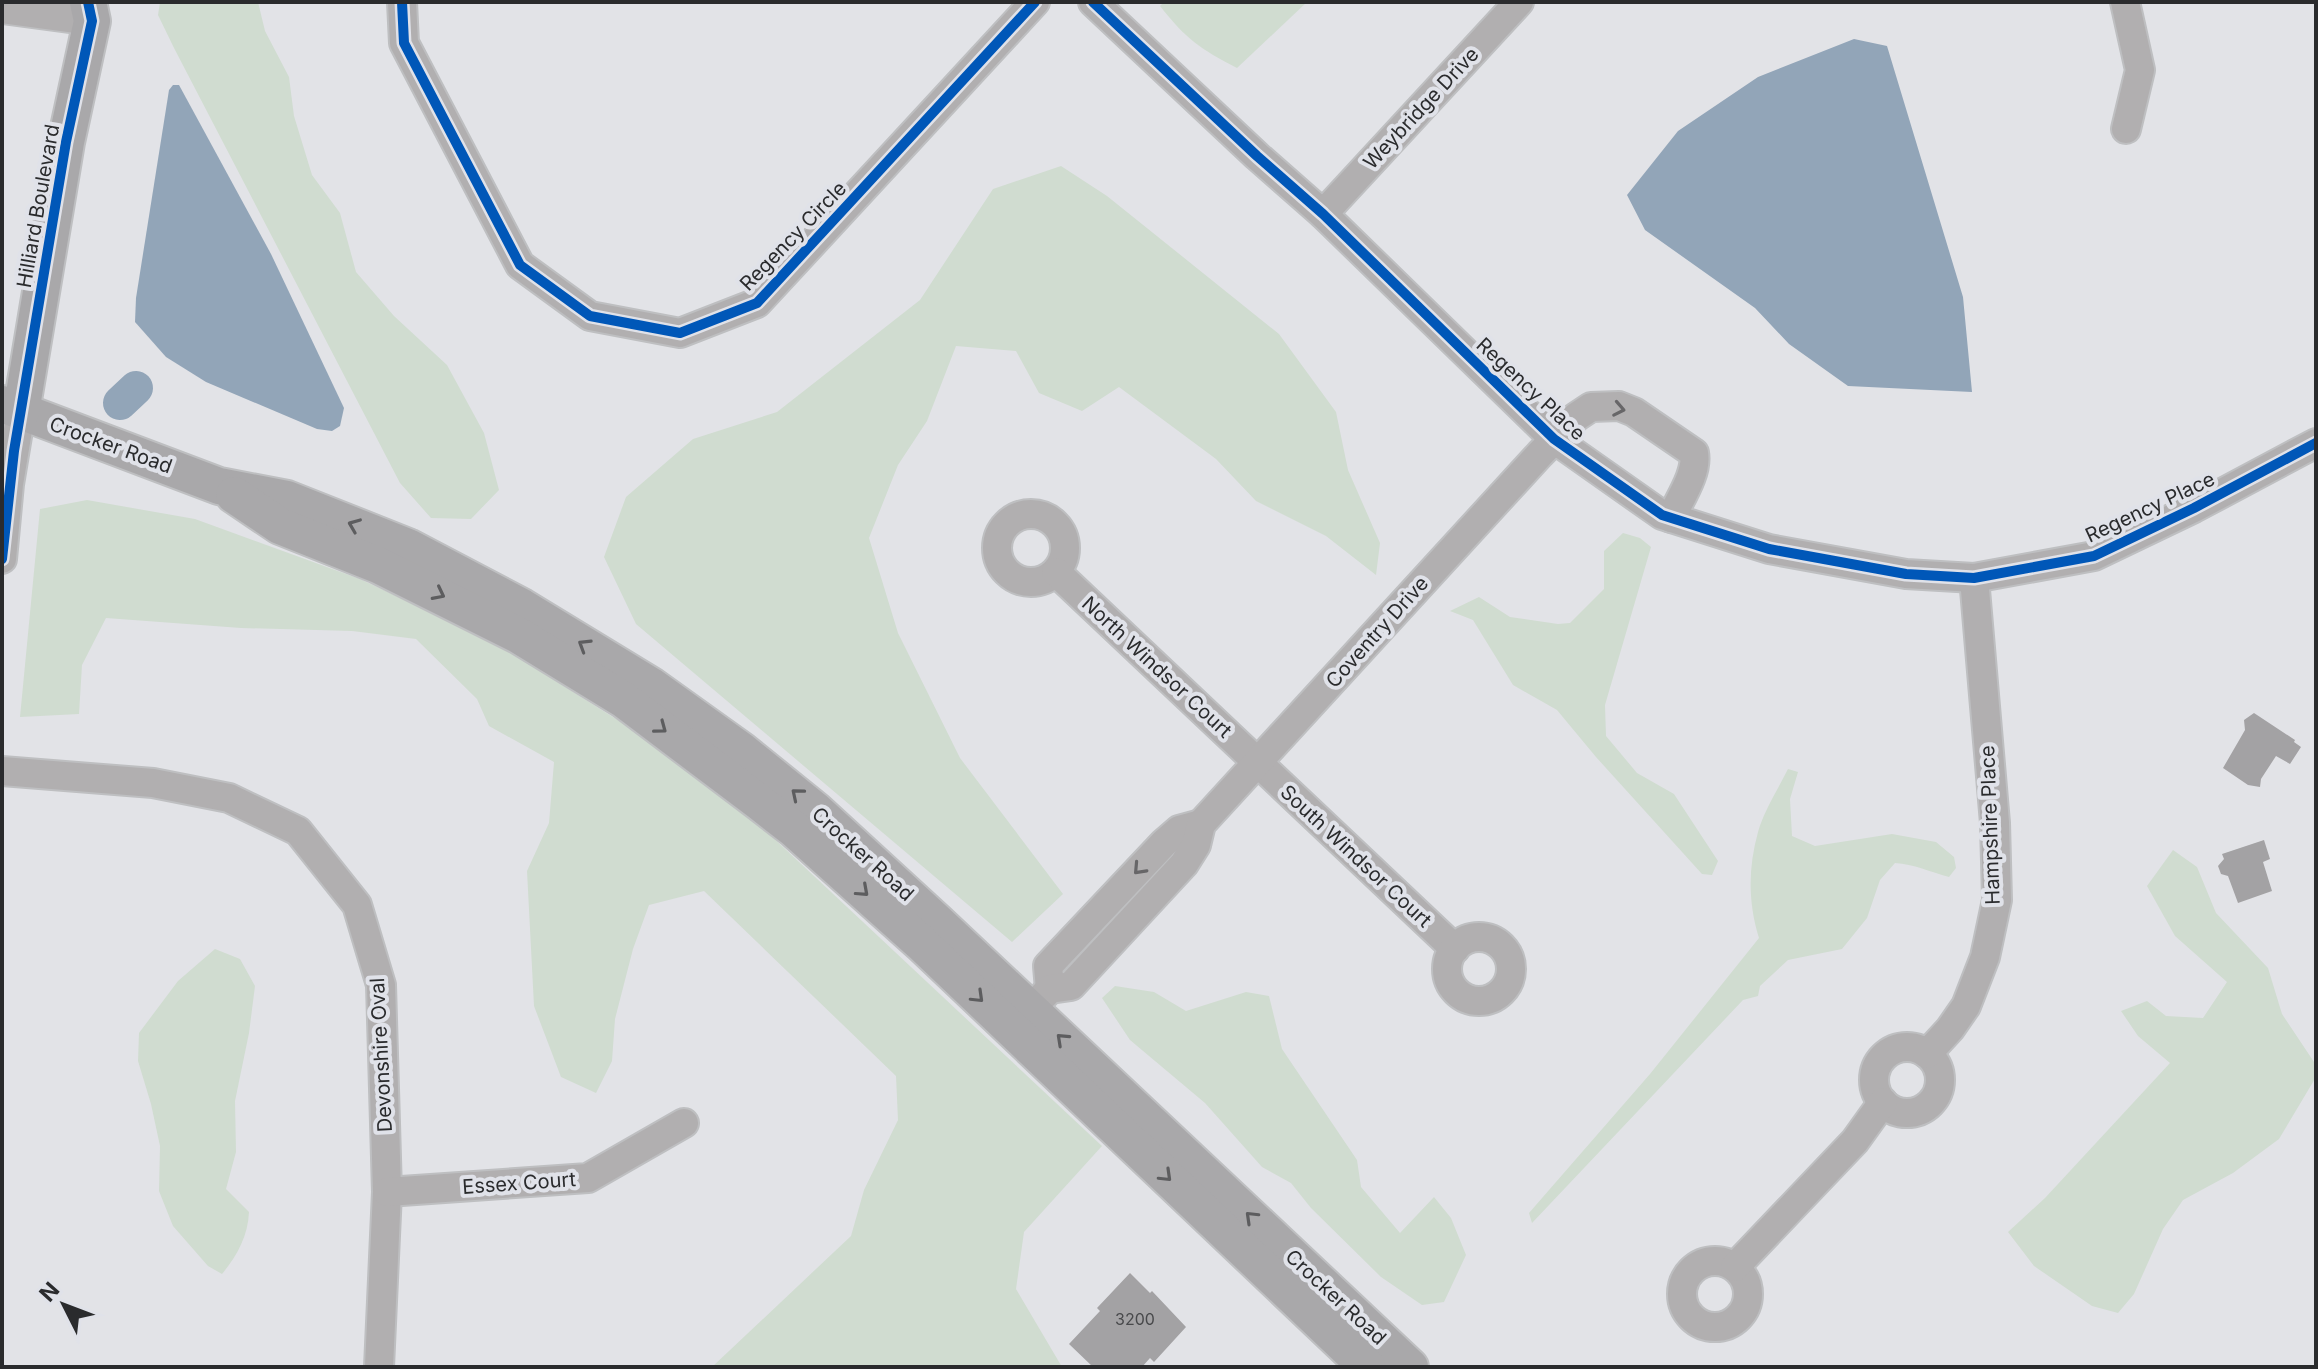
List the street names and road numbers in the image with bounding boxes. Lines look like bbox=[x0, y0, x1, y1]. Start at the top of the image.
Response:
street label: Weybridge Drive bbox=[1358, 42, 1484, 174]
street label: Hilliard Boulevard bbox=[12, 122, 64, 290]
street label: Regency Circle bbox=[735, 176, 851, 296]
street label: Regency Place bbox=[1472, 333, 1590, 445]
street label: Crocker Road bbox=[46, 412, 176, 478]
street label: Regency Place bbox=[2082, 467, 2218, 547]
street label: Coventry Drive bbox=[1321, 571, 1433, 693]
street label: North Windsor Court bbox=[1077, 591, 1237, 743]
street label: Hampshire Place bbox=[1975, 745, 2005, 905]
street label: South Windsor Court bbox=[1275, 780, 1437, 933]
street label: Crocker Road bbox=[807, 802, 919, 906]
street label: Devonshire Oval bbox=[365, 977, 397, 1133]
street label: Essex Court bbox=[461, 1167, 577, 1199]
street label: Crocker Road bbox=[1281, 1244, 1391, 1350]

